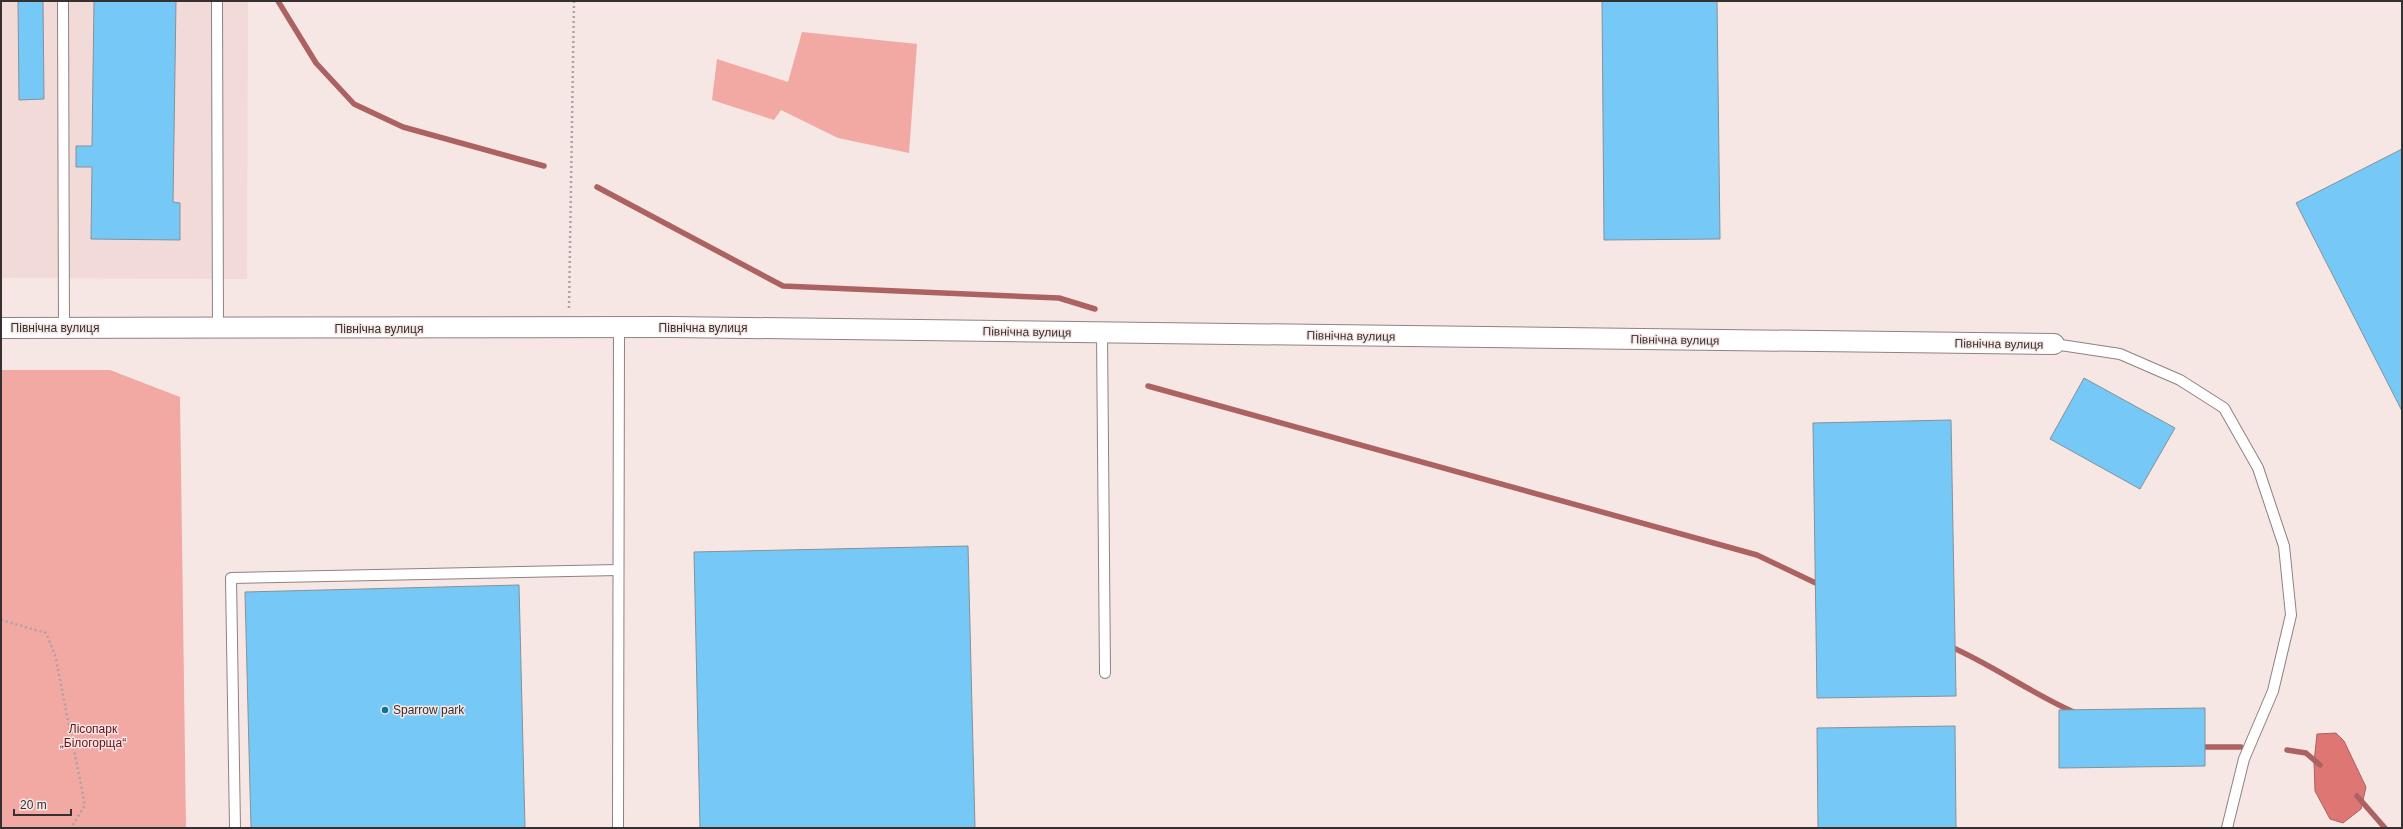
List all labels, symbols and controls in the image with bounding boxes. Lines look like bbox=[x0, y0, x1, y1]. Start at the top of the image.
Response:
street label: Північна вулиця bbox=[11, 321, 99, 335]
street label: Північна вулиця bbox=[659, 321, 747, 335]
street label: Північна вулиця bbox=[335, 322, 423, 336]
street label: Північна вулиця bbox=[982, 324, 1072, 340]
street label: Північна вулиця bbox=[1306, 328, 1396, 344]
street label: Північна вулиця bbox=[1630, 332, 1720, 348]
street label: Північна вулиця bbox=[1954, 336, 2044, 352]
place label: Sparrow park bbox=[393, 703, 465, 717]
marker: Sparrow park bbox=[380, 705, 390, 715]
park label: Лісопарк „Білогорща“ bbox=[60, 722, 126, 750]
scale bar bbox=[14, 791, 71, 817]
text: 20 m bbox=[20, 798, 47, 812]

